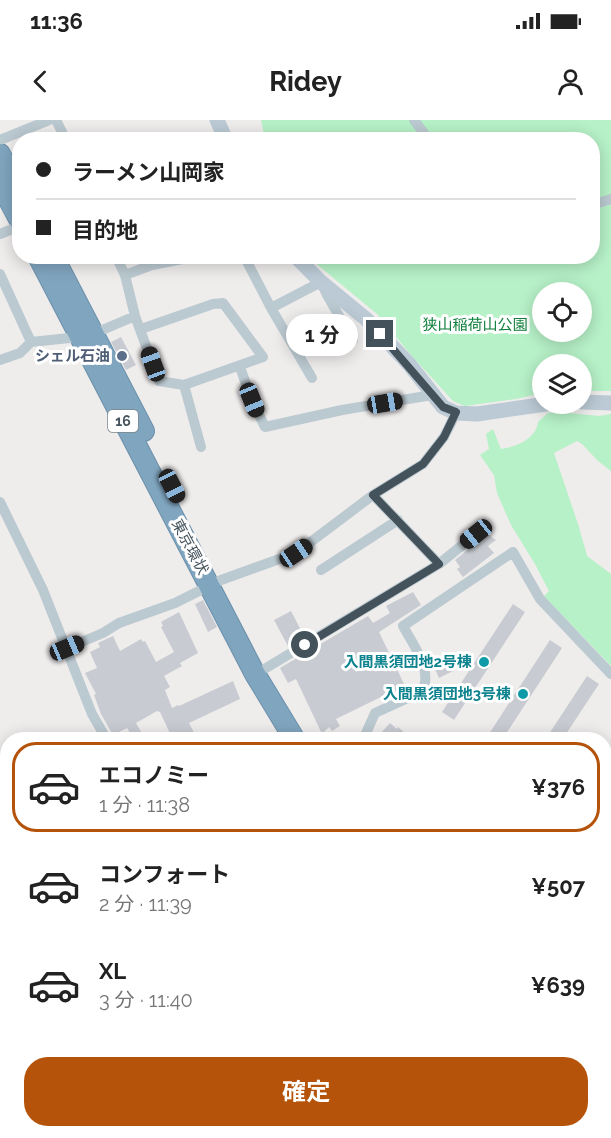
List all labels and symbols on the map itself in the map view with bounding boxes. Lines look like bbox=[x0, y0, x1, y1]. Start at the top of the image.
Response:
callout: 1 分 bbox=[287, 313, 359, 355]
park label: 狭山稲荷山公園 bbox=[422, 316, 528, 334]
route end bbox=[366, 320, 393, 347]
car bbox=[138, 344, 168, 384]
place label: シェル石油 bbox=[35, 347, 110, 365]
marker: シェル石油 bbox=[115, 349, 129, 363]
car bbox=[237, 380, 267, 420]
car bbox=[366, 391, 404, 415]
road number: 16 bbox=[108, 410, 138, 432]
car bbox=[156, 466, 188, 506]
street label: 東京環状 bbox=[168, 516, 212, 578]
car bbox=[456, 516, 496, 552]
car bbox=[276, 535, 316, 571]
route start bbox=[291, 631, 318, 658]
car bbox=[47, 633, 87, 663]
place label: 入間黒須団地2号棟 bbox=[344, 653, 472, 671]
marker: 入間黒須団地2号棟 bbox=[477, 655, 491, 669]
place label: 入間黒須団地3号棟 bbox=[383, 685, 511, 703]
marker: 入間黒須団地3号棟 bbox=[516, 687, 530, 701]

